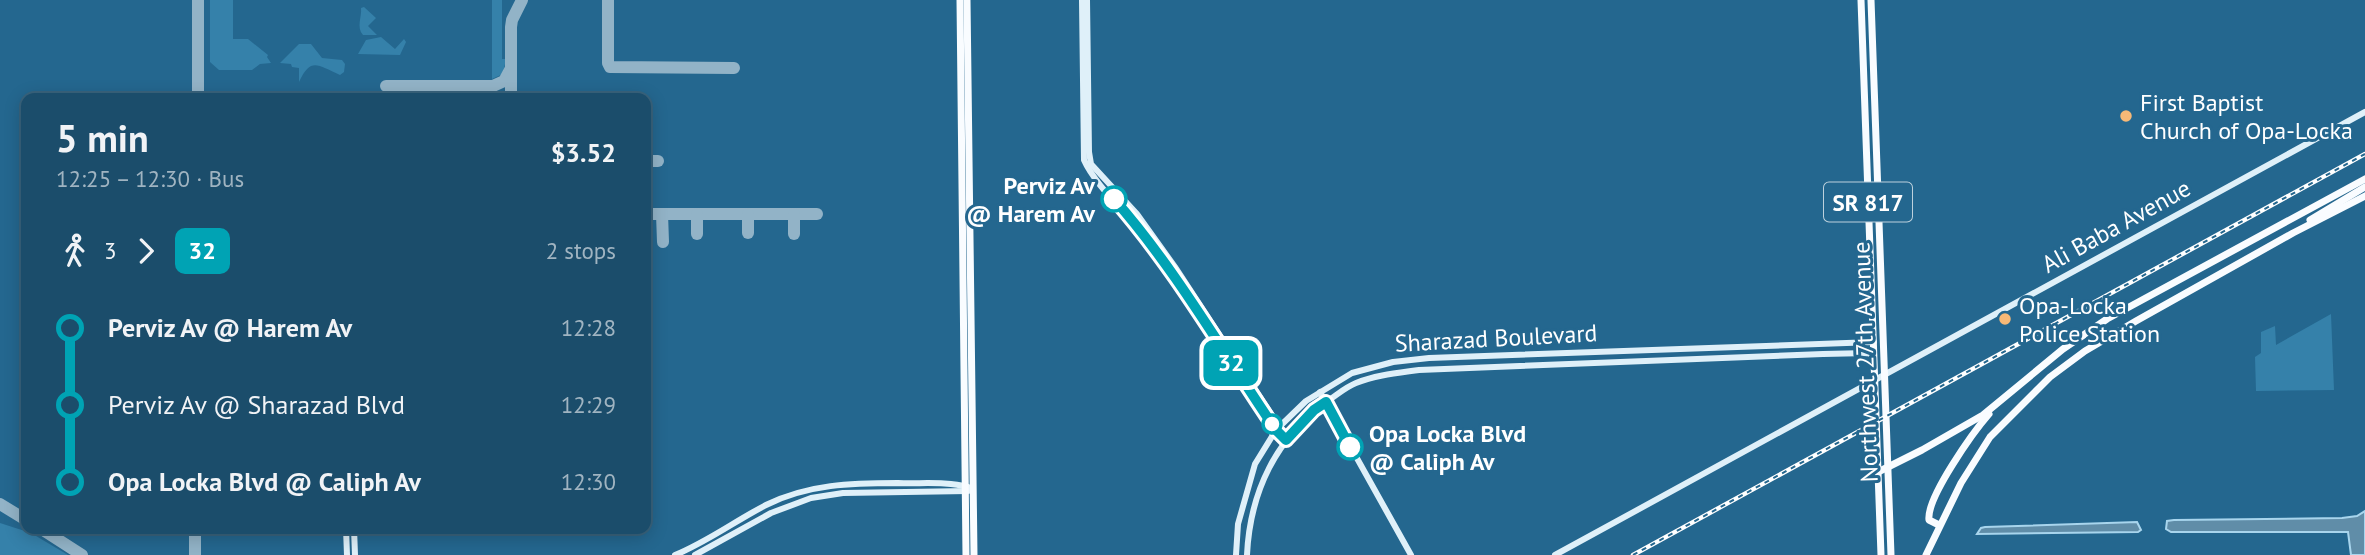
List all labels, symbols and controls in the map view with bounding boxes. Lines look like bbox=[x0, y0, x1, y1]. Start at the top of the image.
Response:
place label: First Baptist Church of Opa-Locka bbox=[2140, 87, 2353, 146]
marker: First Baptist Church of Opa-Locka bbox=[2118, 108, 2134, 124]
text: 5 min bbox=[56, 113, 149, 162]
text: $3.52 bbox=[551, 136, 616, 169]
text: 12:25 – 12:30 · Bus bbox=[56, 164, 244, 193]
place label: Perviz Av @ Harem Av bbox=[966, 170, 1096, 229]
street label: Ali Baba Avenue bbox=[2036, 172, 2196, 280]
road number: SR 817 bbox=[1824, 182, 1912, 222]
marker: Perviz Av @ Harem Av bbox=[1101, 186, 1127, 212]
icon: walk bbox=[56, 232, 94, 270]
icon: forward bbox=[127, 232, 165, 270]
text: 32 bbox=[189, 235, 216, 266]
text: 3 bbox=[104, 236, 117, 265]
text: 2 stops bbox=[546, 236, 616, 265]
street label: Northwest 27th Avenue bbox=[1845, 241, 1885, 483]
place label: Opa-Locka Police Station bbox=[2019, 290, 2160, 349]
text: Perviz Av @ Harem Av bbox=[108, 311, 352, 344]
marker: Opa-Locka Police Station bbox=[1997, 311, 2013, 327]
text: 12:28 bbox=[561, 313, 616, 342]
street label: Sharazad Boulevard bbox=[1394, 317, 1598, 359]
line badge: 32 bbox=[1200, 340, 1262, 386]
text: 32 bbox=[1217, 347, 1245, 378]
text: Perviz Av @ Sharazad Blvd bbox=[108, 388, 405, 421]
text: 12:29 bbox=[561, 390, 616, 419]
unlabelled marker bbox=[1262, 414, 1282, 434]
place label: Opa Locka Blvd @ Caliph Av bbox=[1369, 418, 1526, 477]
marker: Opa Locka Blvd @ Caliph Av bbox=[1337, 434, 1363, 460]
text: Opa Locka Blvd @ Caliph Av bbox=[108, 465, 421, 498]
text: 12:30 bbox=[561, 467, 616, 496]

